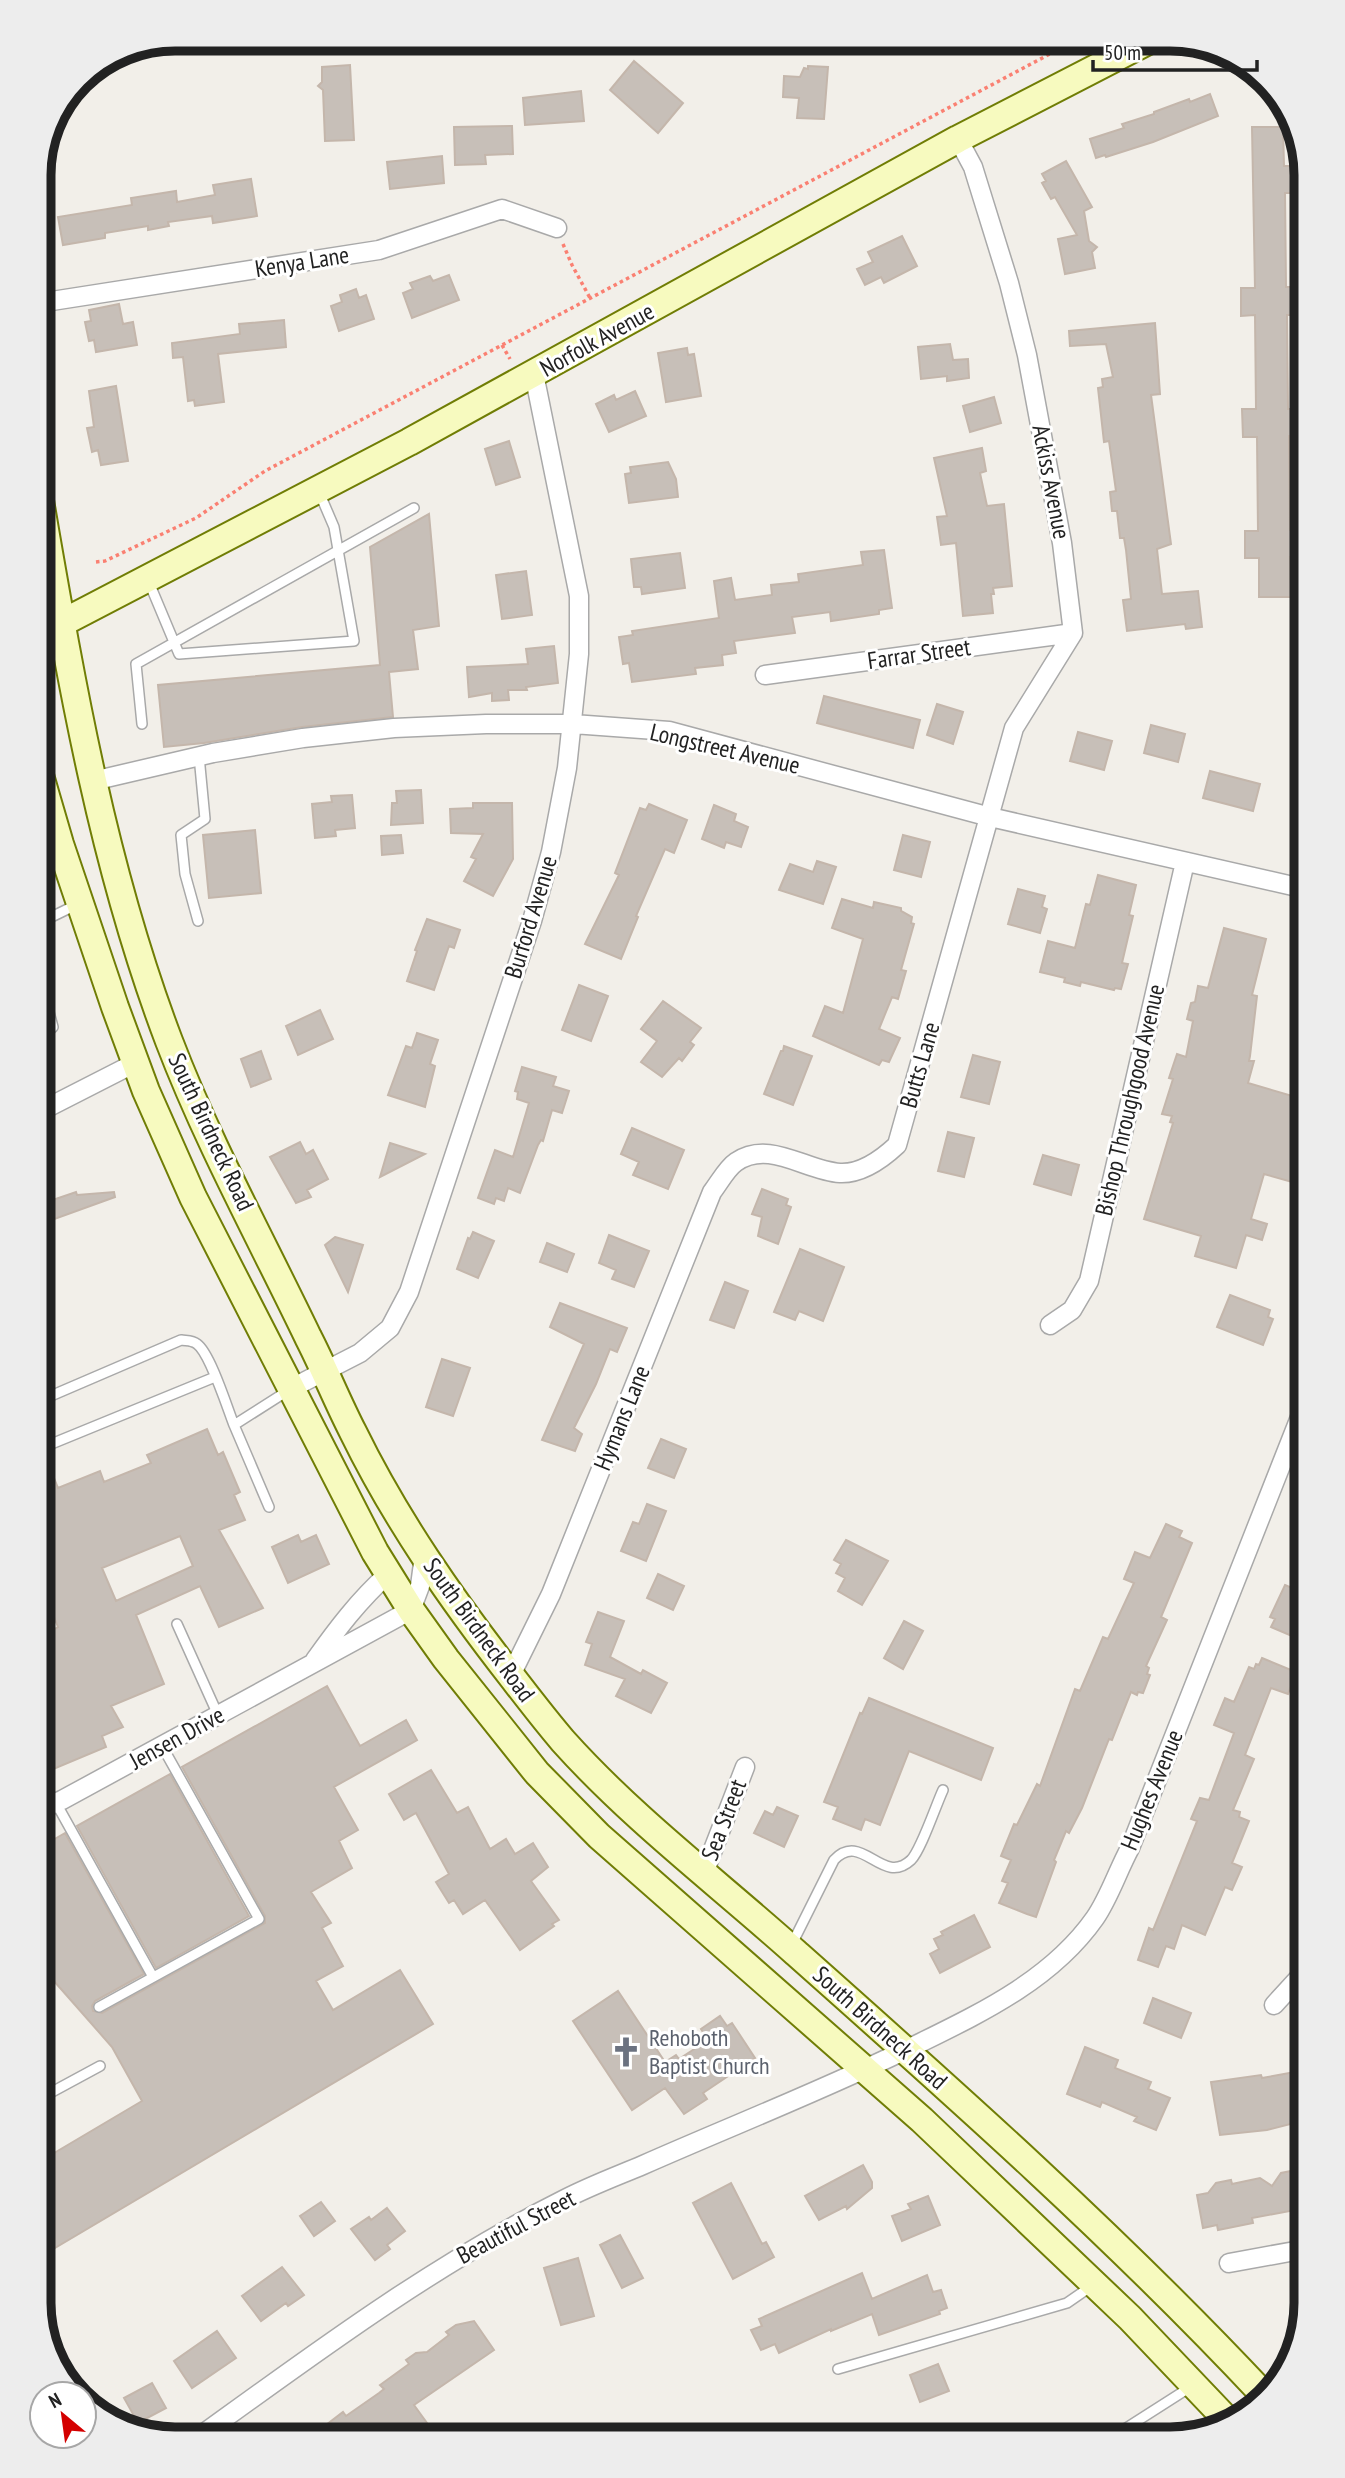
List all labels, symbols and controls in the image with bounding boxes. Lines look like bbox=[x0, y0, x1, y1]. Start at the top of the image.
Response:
scale bar bbox=[1093, 28, 1258, 72]
text: 50 m bbox=[1104, 39, 1141, 66]
street label: Kenya Lane bbox=[253, 239, 351, 284]
street label: Norfolk Avenue bbox=[534, 296, 659, 384]
street label: Ackiss Avenue bbox=[1025, 422, 1078, 542]
street label: Farrar Street bbox=[865, 631, 973, 676]
street label: Longstreet Avenue bbox=[647, 716, 803, 781]
street label: Burford Avenue bbox=[497, 852, 564, 982]
street label: Bishop Throughgood Avenue bbox=[1088, 981, 1171, 1219]
street label: Butts Lane bbox=[893, 1018, 947, 1111]
street label: South Birdneck Road bbox=[161, 1048, 261, 1216]
street label: Hymans Lane bbox=[586, 1361, 657, 1475]
street label: South Birdneck Road bbox=[417, 1552, 542, 1708]
street label: Jensen Drive bbox=[123, 1699, 230, 1777]
street label: Hughes Avenue bbox=[1113, 1725, 1190, 1855]
street label: Sea Street bbox=[694, 1774, 753, 1865]
street label: South Birdneck Road bbox=[807, 1959, 954, 2096]
place label: Rehoboth Baptist Church bbox=[649, 2022, 770, 2081]
church icon: Rehoboth Baptist Church bbox=[609, 2035, 643, 2069]
street label: Beautiful Street bbox=[451, 2182, 581, 2271]
north arrow bbox=[28, 2380, 98, 2450]
text: N bbox=[44, 2387, 65, 2413]

